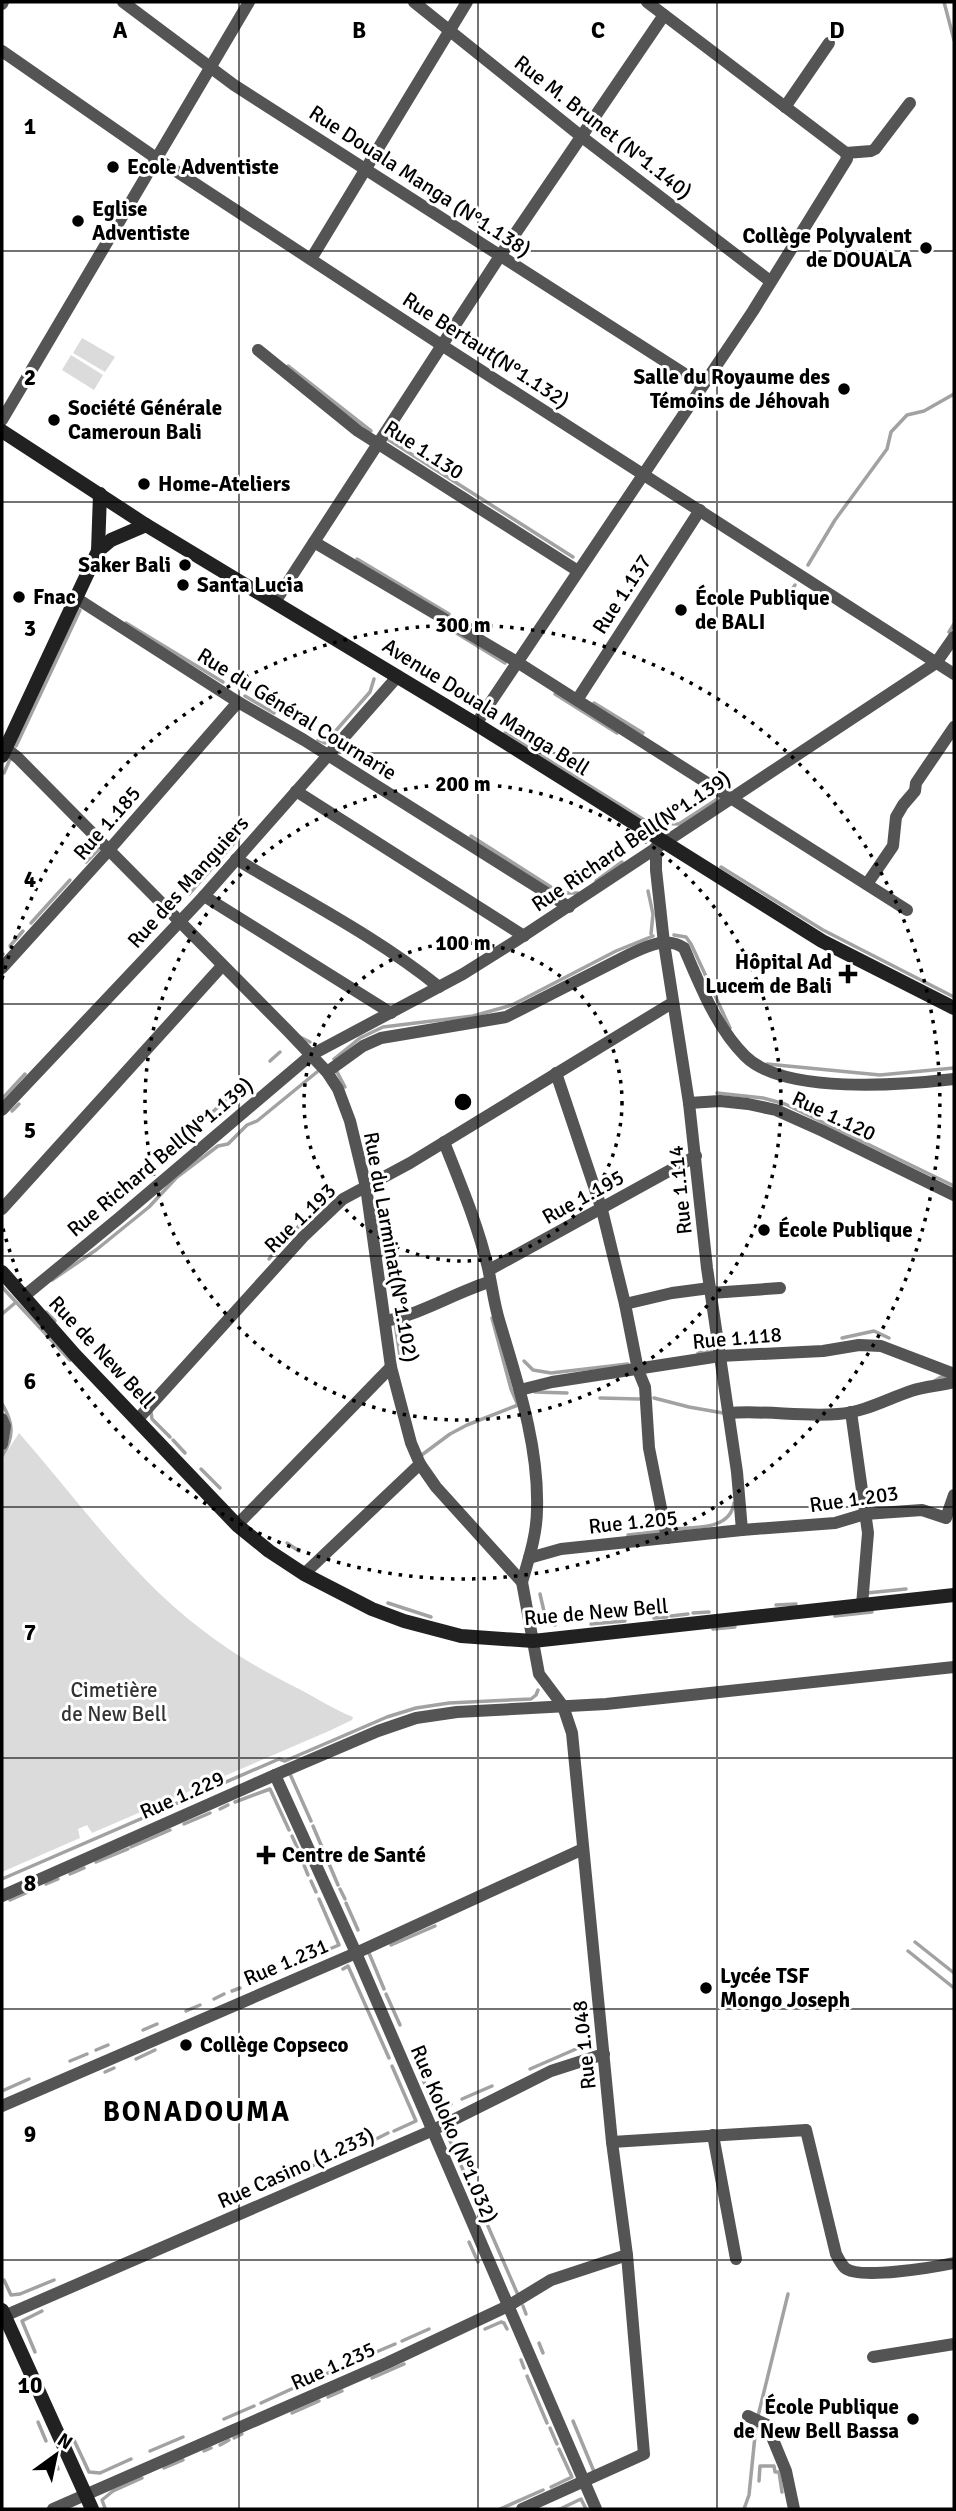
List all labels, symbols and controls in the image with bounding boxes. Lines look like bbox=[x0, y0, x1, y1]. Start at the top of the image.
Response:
text: A bbox=[113, 16, 128, 45]
text: B bbox=[352, 16, 366, 45]
text: C bbox=[591, 16, 605, 45]
text: D bbox=[829, 16, 845, 45]
street label: Rue M. Brunet (N°1.140) bbox=[509, 50, 697, 204]
street label: Rue Douala Manga (N°1.138) bbox=[304, 100, 536, 262]
text: 1 bbox=[24, 112, 36, 141]
place label: Ecole Adventiste bbox=[127, 154, 279, 180]
marker: Ecole Adventiste bbox=[105, 159, 121, 175]
place label: Eglise Adventiste bbox=[92, 196, 190, 246]
marker: Eglise Adventiste bbox=[70, 213, 86, 229]
place label: Collège Polyvalent de DOUALA bbox=[742, 223, 913, 273]
marker: Collège Polyvalent de DOUALA bbox=[918, 240, 934, 256]
street label: Rue Bertaut(N°1.132) bbox=[398, 286, 574, 414]
text: 2 bbox=[24, 363, 36, 392]
place label: Salle du Royaume des Témoins de Jéhovah bbox=[633, 364, 830, 414]
marker: Salle du Royaume des Témoins de Jéhovah bbox=[836, 381, 852, 397]
place label: Société Générale Cameroun Bali bbox=[68, 395, 222, 445]
marker: Société Générale Cameroun Bali bbox=[46, 412, 62, 428]
street label: Rue 1.130 bbox=[379, 415, 469, 485]
place label: Home-Ateliers bbox=[158, 471, 290, 497]
marker: Home-Ateliers bbox=[136, 476, 152, 492]
street label: Rue 1.137 bbox=[587, 549, 657, 639]
place label: Saker Bali bbox=[78, 552, 171, 578]
marker: Saker Bali bbox=[177, 557, 193, 573]
place label: Santa Lucia bbox=[197, 572, 304, 598]
marker: Santa Lucia bbox=[175, 577, 191, 593]
place label: Fnac bbox=[33, 584, 76, 610]
place label: École Publique de BALI bbox=[695, 584, 830, 635]
marker: Fnac bbox=[11, 589, 27, 605]
marker: École Publique de BALI bbox=[673, 602, 689, 618]
text: 300 m bbox=[435, 612, 491, 638]
text: 3 bbox=[24, 614, 36, 643]
street label: Avenue Douala Manga Bell bbox=[378, 633, 594, 781]
street label: Rue du Général Cournarie bbox=[193, 642, 401, 786]
street label: Rue Richard Bell(N°1.139) bbox=[527, 765, 735, 917]
text: 200 m bbox=[435, 771, 491, 797]
street label: Rue 1.185 bbox=[68, 781, 146, 865]
street label: Rue des Manguiers bbox=[122, 811, 254, 953]
text: 4 bbox=[24, 865, 36, 894]
text: 100 m bbox=[435, 930, 491, 956]
place label: Hôpital Ad Lucem de Bali bbox=[705, 949, 832, 999]
marker: Hôpital Ad Lucem de Bali bbox=[838, 964, 858, 984]
street label: Rue Richard Bell(N°1.139) bbox=[62, 1072, 258, 1242]
street label: Rue 1.120 bbox=[788, 1085, 880, 1147]
centre of rings bbox=[451, 1090, 475, 1114]
text: 5 bbox=[24, 1116, 36, 1145]
street label: Rue du Larminat(N°1.102) bbox=[358, 1130, 424, 1364]
street label: Rue 1.114 bbox=[662, 1144, 698, 1236]
street label: Rue 1.195 bbox=[538, 1164, 628, 1230]
street label: Rue 1.193 bbox=[259, 1178, 341, 1258]
place label: École Publique bbox=[778, 1216, 913, 1243]
marker: École Publique bbox=[756, 1222, 772, 1238]
street label: Rue de New Bell bbox=[43, 1290, 161, 1414]
street label: Rue 1.118 bbox=[691, 1321, 783, 1355]
text: 6 bbox=[24, 1367, 36, 1396]
street label: Rue 1.203 bbox=[808, 1480, 900, 1518]
street label: Rue 1.205 bbox=[587, 1504, 679, 1540]
street label: Rue de New Bell bbox=[523, 1593, 669, 1631]
text: 7 bbox=[24, 1618, 36, 1647]
park label: Cimetière de New Bell bbox=[61, 1677, 167, 1727]
street label: Rue 1.229 bbox=[136, 1765, 228, 1825]
place label: Centre de Santé bbox=[282, 1842, 426, 1868]
marker: Centre de Santé bbox=[256, 1845, 276, 1865]
text: 8 bbox=[24, 1869, 36, 1898]
street label: Rue 1.231 bbox=[240, 1933, 332, 1991]
place label: Lycée TSF Mongo Joseph bbox=[720, 1963, 850, 2013]
marker: Lycée TSF Mongo Joseph bbox=[698, 1980, 714, 1996]
street label: Rue 1.048 bbox=[566, 1999, 602, 2091]
place label: Collège Copseco bbox=[200, 2032, 349, 2058]
marker: Collège Copseco bbox=[178, 2037, 194, 2053]
street label: Rue Koloko (N°1.032) bbox=[405, 2041, 503, 2227]
district label: BONADOUMA bbox=[103, 2095, 291, 2129]
text: 9 bbox=[24, 2120, 36, 2149]
street label: Rue Casino (1.233) bbox=[214, 2122, 378, 2214]
street label: Rue 1.235 bbox=[287, 2336, 379, 2396]
text: 10 bbox=[18, 2371, 42, 2400]
place label: École Publique de New Bell Bassa bbox=[733, 2393, 899, 2444]
marker: École Publique de New Bell Bassa bbox=[905, 2411, 921, 2427]
north arrow bbox=[21, 2420, 91, 2490]
text: N bbox=[53, 2428, 77, 2455]

